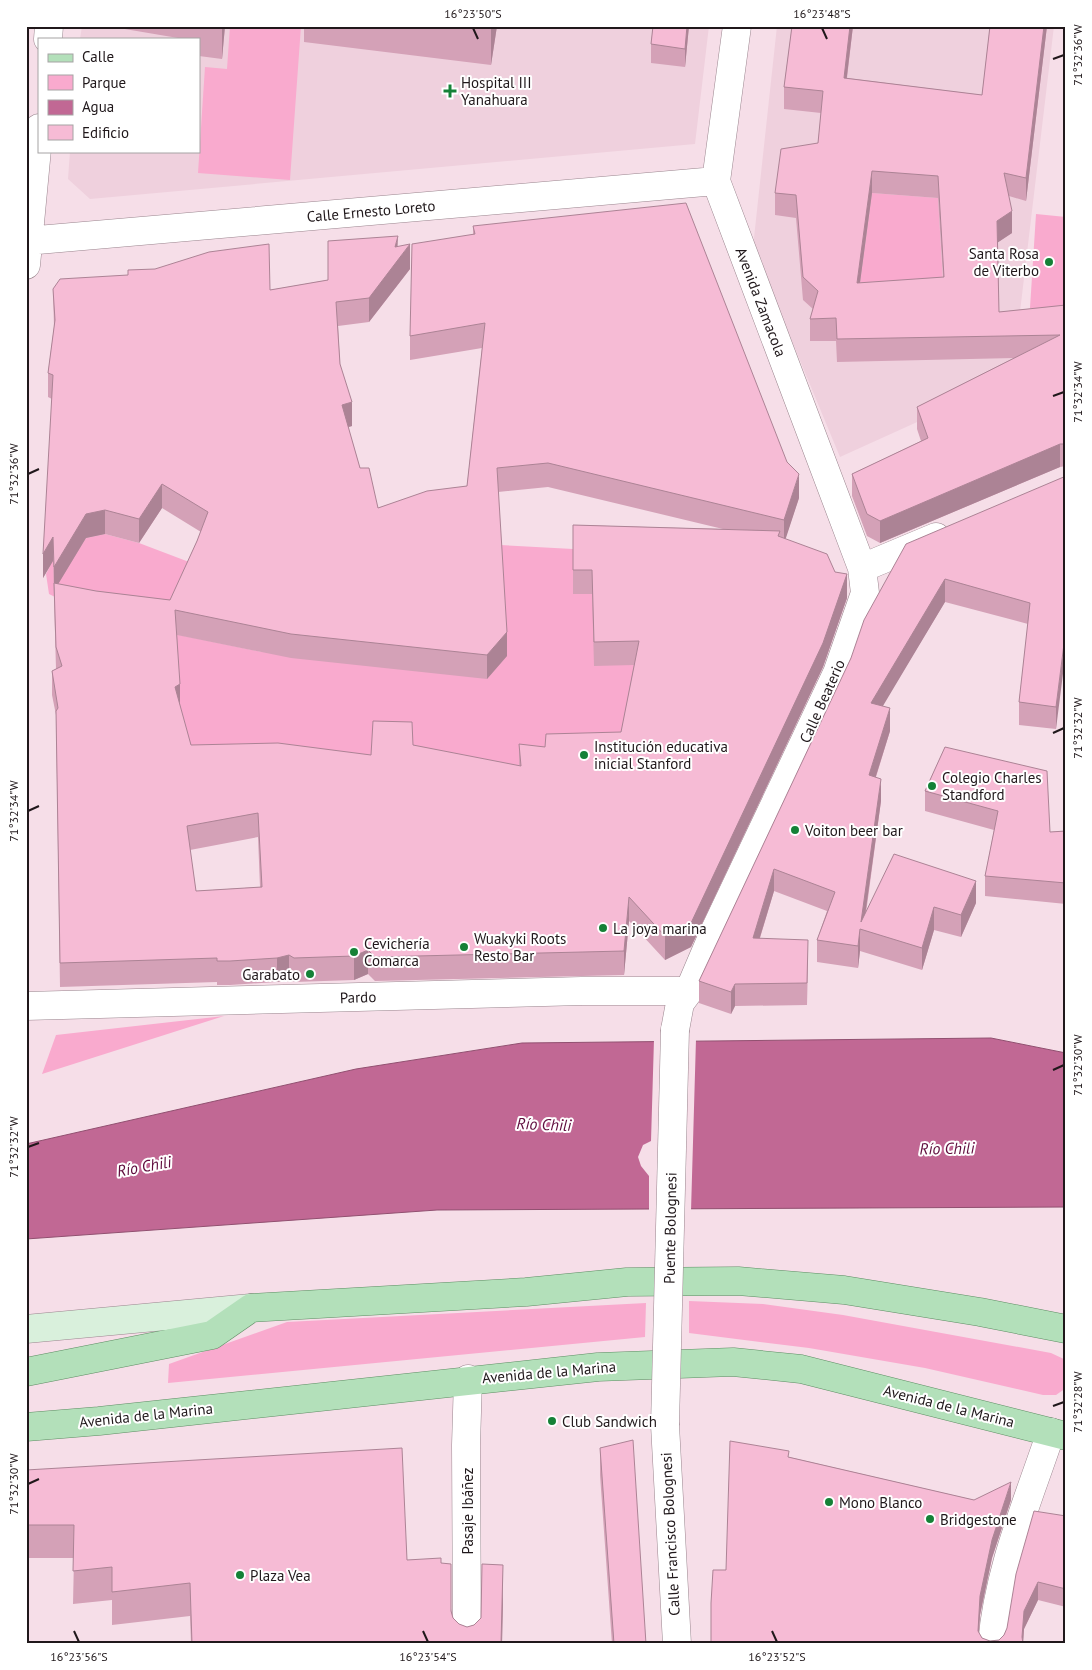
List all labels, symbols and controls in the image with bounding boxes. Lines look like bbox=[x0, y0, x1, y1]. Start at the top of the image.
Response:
text: 16°23'50"S bbox=[444, 6, 502, 21]
text: 16°23'48"S bbox=[793, 6, 851, 21]
text: 71°32'36"W bbox=[1070, 24, 1085, 86]
legend bbox=[38, 38, 200, 152]
text: Calle bbox=[82, 47, 114, 66]
text: Parque bbox=[82, 73, 126, 92]
place label: Hospital III Yanahuara bbox=[461, 73, 532, 109]
marker: Hospital III Yanahuara bbox=[443, 84, 457, 98]
text: Agua bbox=[82, 97, 114, 116]
text: Edificio bbox=[82, 123, 129, 142]
street label: Calle Ernesto Loreto bbox=[306, 196, 436, 226]
place label: Santa Rosa de Viterbo bbox=[969, 244, 1039, 280]
street label: Avenida Zamacola bbox=[731, 245, 791, 359]
marker: Santa Rosa de Viterbo bbox=[1043, 256, 1055, 268]
text: 71°32'34"W bbox=[1070, 361, 1085, 423]
text: 71°32'36"W bbox=[6, 443, 21, 505]
street label: Calle Beaterio bbox=[795, 656, 849, 746]
text: 71°32'32"W bbox=[1070, 697, 1085, 759]
place label: Institución educativa inicial Stanford bbox=[594, 737, 728, 773]
marker: Institución educativa inicial Stanford bbox=[578, 749, 590, 761]
place label: Colegio Charles Standford bbox=[942, 768, 1042, 804]
text: 71°32'34"W bbox=[6, 780, 21, 842]
marker: Colegio Charles Standford bbox=[926, 780, 938, 792]
place label: Voiton beer bar bbox=[804, 821, 903, 840]
marker: Voiton beer bar bbox=[789, 824, 801, 836]
place label: La joya marina bbox=[613, 919, 707, 938]
marker: La joya marina bbox=[597, 922, 609, 934]
place label: Wuakyki Roots Resto Bar bbox=[474, 929, 566, 965]
place label: Cevichería Comarca bbox=[364, 934, 430, 970]
marker: Wuakyki Roots Resto Bar bbox=[458, 941, 470, 953]
marker: Cevichería Comarca bbox=[348, 946, 360, 958]
place label: Garabato bbox=[242, 965, 300, 984]
marker: Garabato bbox=[304, 968, 316, 980]
street label: Pardo bbox=[339, 987, 377, 1007]
text: 71°32'30"W bbox=[1070, 1034, 1085, 1096]
water label: Río Chili bbox=[516, 1113, 573, 1135]
text: 71°32'32"W bbox=[6, 1116, 21, 1178]
water label: Río Chili bbox=[919, 1138, 976, 1158]
water label: Río Chili bbox=[115, 1151, 174, 1181]
street label: Puente Bolognesi bbox=[660, 1172, 680, 1284]
street label: Avenida de la Marina bbox=[481, 1357, 617, 1387]
text: 71°32'28"W bbox=[1070, 1371, 1085, 1433]
street label: Avenida de la Marina bbox=[882, 1381, 1016, 1431]
street label: Avenida de la Marina bbox=[78, 1399, 214, 1431]
place label: Club Sandwich bbox=[562, 1412, 657, 1431]
marker: Club Sandwich bbox=[546, 1415, 558, 1427]
street label: Calle Francisco Bolognesi bbox=[656, 1452, 684, 1616]
text: 71°32'30"W bbox=[6, 1453, 21, 1515]
street label: Pasaje Ibáñez bbox=[458, 1468, 477, 1554]
place label: Mono Blanco bbox=[839, 1493, 922, 1512]
marker: Mono Blanco bbox=[823, 1496, 835, 1508]
place label: Bridgestone bbox=[940, 1510, 1017, 1529]
marker: Bridgestone bbox=[924, 1513, 936, 1525]
place label: Plaza Vea bbox=[250, 1566, 311, 1585]
marker: Plaza Vea bbox=[234, 1569, 246, 1581]
text: 16°23'56"S bbox=[50, 1649, 108, 1664]
text: 16°23'54"S bbox=[399, 1649, 457, 1664]
text: 16°23'52"S bbox=[748, 1649, 806, 1664]

